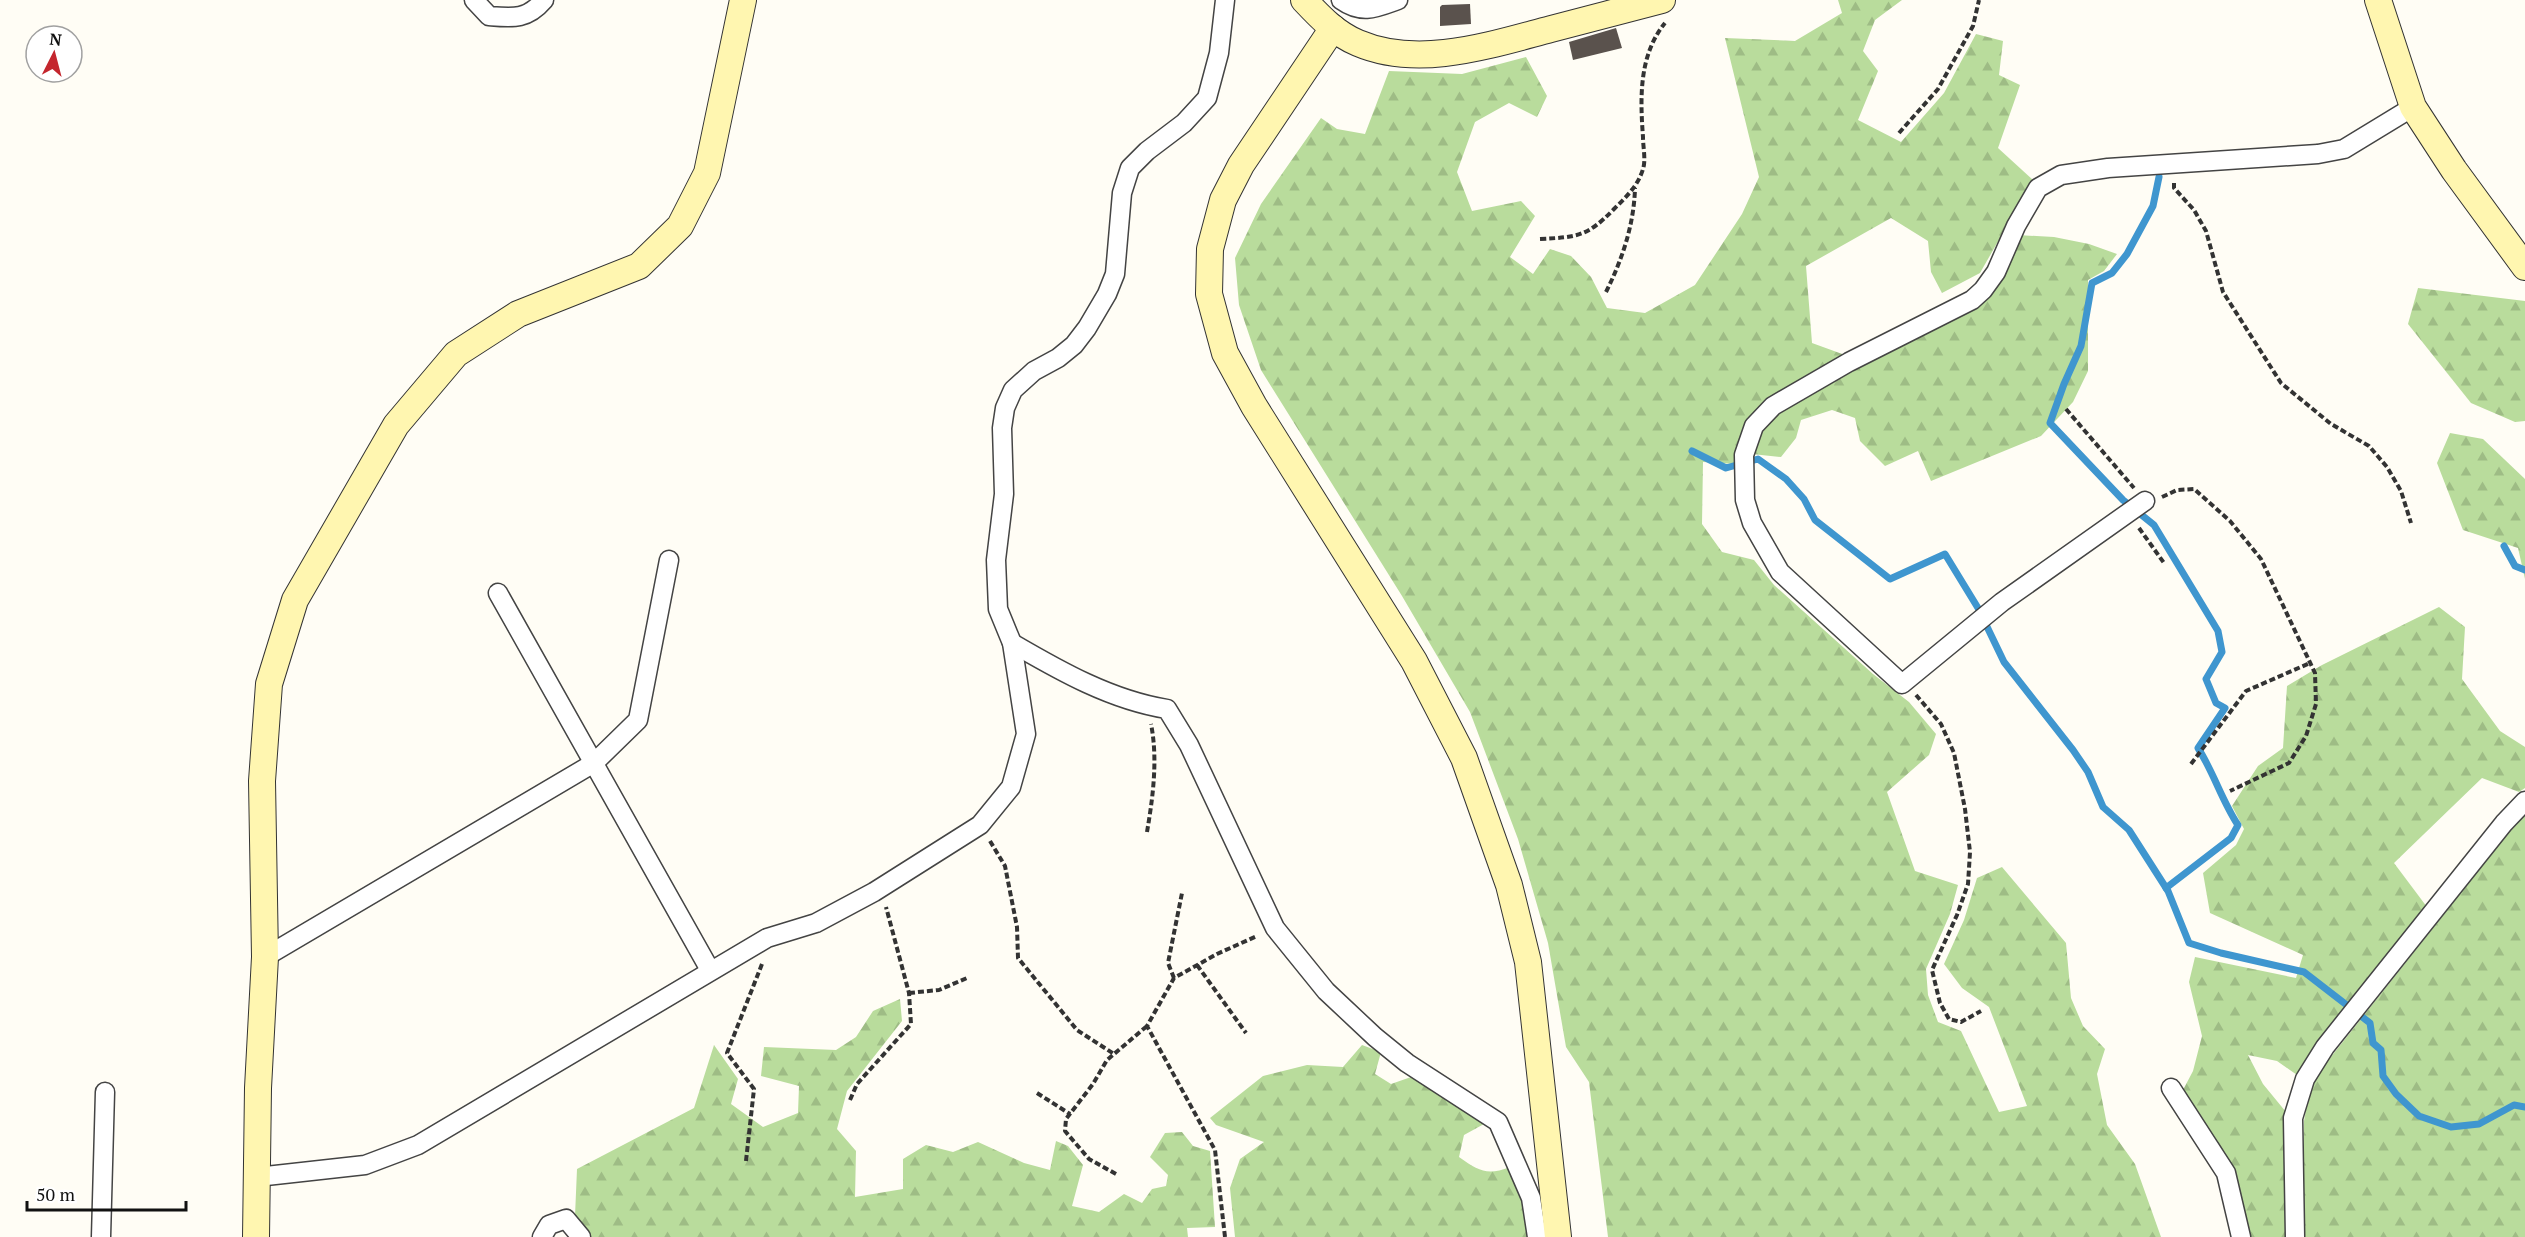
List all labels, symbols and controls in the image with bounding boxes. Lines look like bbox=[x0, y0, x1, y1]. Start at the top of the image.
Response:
north arrow bbox=[24, 24, 84, 84]
text: N bbox=[48, 28, 63, 51]
scale bar bbox=[27, 1174, 186, 1212]
text: 50 m bbox=[36, 1182, 76, 1206]

